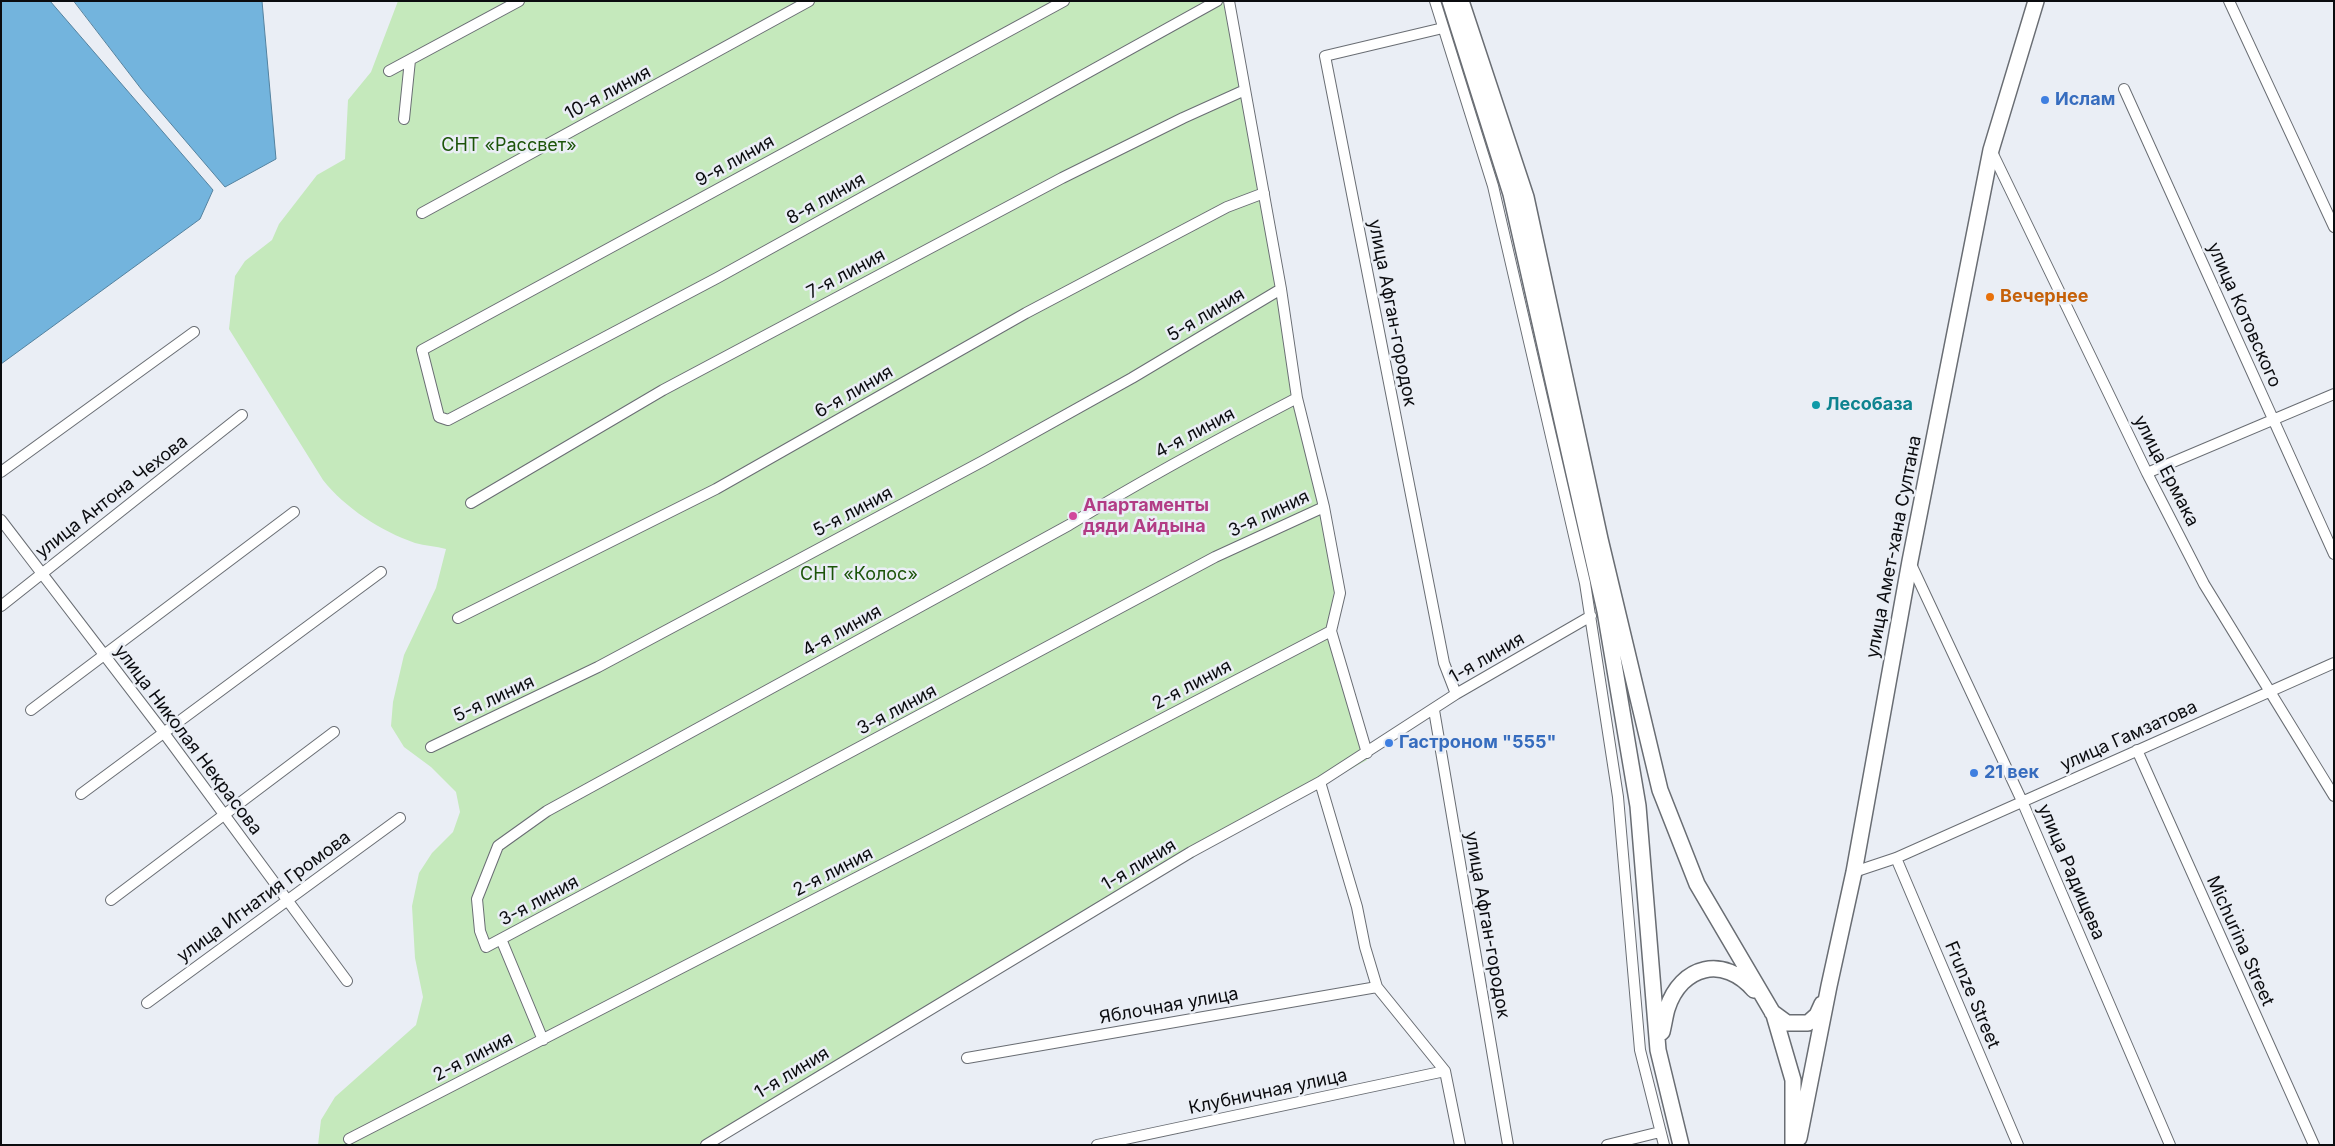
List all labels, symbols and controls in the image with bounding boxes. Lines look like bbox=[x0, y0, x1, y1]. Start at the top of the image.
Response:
street label: 10-я линия bbox=[561, 61, 655, 125]
place label: Ислам bbox=[2055, 89, 2115, 111]
marker: Ислам bbox=[2039, 94, 2051, 106]
street label: 9-я линия bbox=[692, 131, 778, 191]
park label: СНТ «Рассвет» bbox=[441, 135, 577, 157]
street label: 8-я линия bbox=[783, 169, 869, 229]
street label: улица Афган-городок bbox=[1363, 218, 1421, 408]
street label: улица Котовского bbox=[2202, 239, 2286, 391]
street label: 7-я линия bbox=[803, 244, 889, 304]
street label: 5-я линия bbox=[1163, 283, 1249, 347]
place label: Вечернее bbox=[2000, 286, 2088, 308]
marker: Вечернее bbox=[1984, 291, 1996, 303]
street label: 6-я линия bbox=[811, 361, 897, 423]
place label: Лесобаза bbox=[1826, 394, 1913, 416]
marker: Лесобаза bbox=[1810, 399, 1822, 411]
street label: 4-я линия bbox=[1151, 403, 1239, 463]
street label: улица Ермака bbox=[2129, 412, 2203, 530]
street label: улица Антона Чехова bbox=[32, 431, 192, 563]
street label: улица Амет-хана Султана bbox=[1862, 434, 1926, 660]
street label: 5-я линия bbox=[810, 482, 896, 542]
street label: 3-я линия bbox=[1225, 486, 1313, 542]
place label: Апартаменты дяди Айдына bbox=[1083, 495, 1209, 538]
marker: Апартаменты дяди Айдына bbox=[1067, 510, 1079, 522]
park label: СНТ «Колос» bbox=[800, 564, 918, 586]
street label: 4-я линия bbox=[799, 600, 885, 662]
street label: 1-я линия bbox=[1446, 628, 1528, 688]
street label: улица Николая Некрасова bbox=[110, 641, 266, 839]
street label: 2-я линия bbox=[1149, 655, 1235, 715]
street label: 5-я линия bbox=[450, 671, 538, 727]
street label: 3-я линия bbox=[854, 680, 940, 740]
street label: улица Гамзатова bbox=[2057, 696, 2201, 776]
place label: Гастроном "555" bbox=[1399, 732, 1556, 754]
marker: Гастроном "555" bbox=[1383, 737, 1395, 749]
place label: 21 век bbox=[1984, 762, 2039, 784]
marker: 21 век bbox=[1968, 767, 1980, 779]
street label: улица Радищева bbox=[2033, 801, 2109, 943]
street label: улица Игнатия Громова bbox=[173, 827, 355, 967]
street label: улица Афган-городок bbox=[1460, 830, 1514, 1020]
street label: 1-я линия bbox=[1098, 834, 1180, 896]
street label: 2-я линия bbox=[790, 843, 876, 901]
street label: 3-я линия bbox=[496, 871, 582, 931]
street label: Michurina Street bbox=[2202, 873, 2278, 1009]
street label: Frunze Street bbox=[1940, 938, 2004, 1052]
street label: Яблочная улица bbox=[1098, 983, 1240, 1029]
street label: 2-я линия bbox=[430, 1028, 516, 1086]
street label: 1-я линия bbox=[751, 1042, 833, 1104]
street label: Клубничная улица bbox=[1187, 1065, 1349, 1119]

